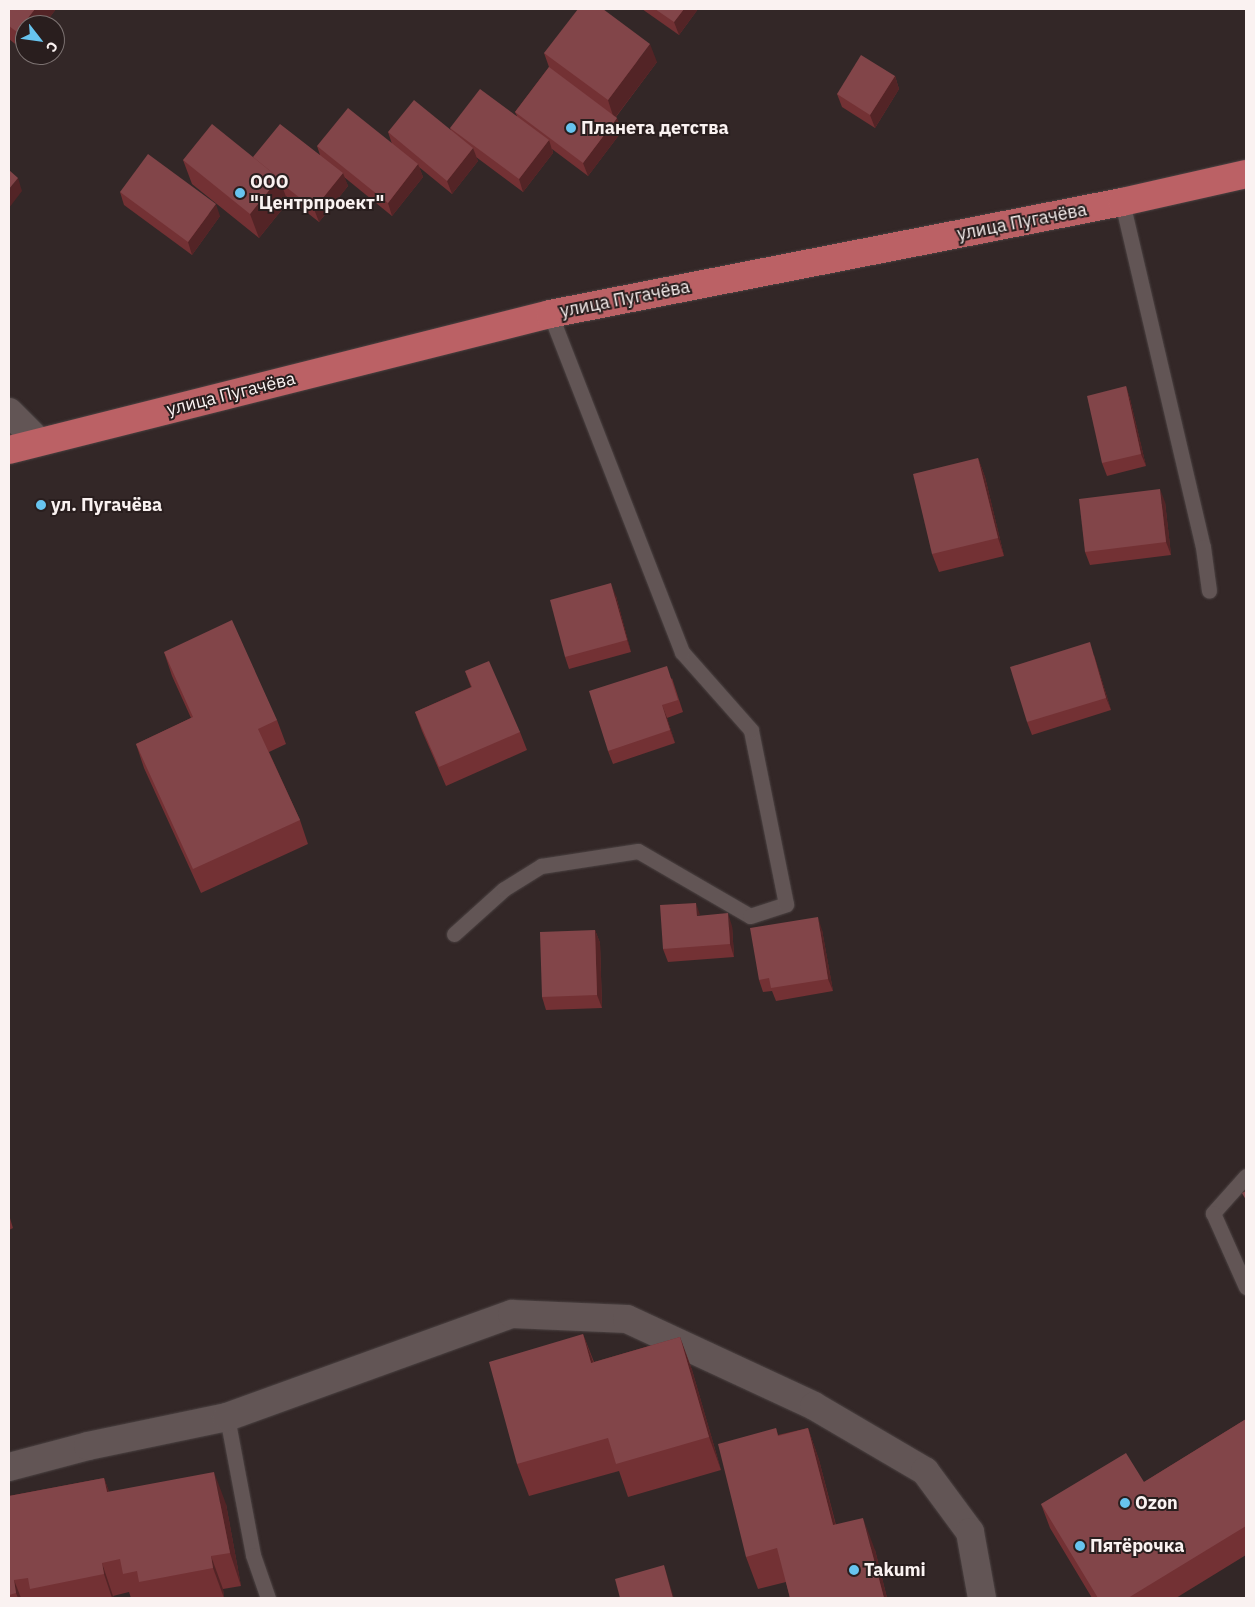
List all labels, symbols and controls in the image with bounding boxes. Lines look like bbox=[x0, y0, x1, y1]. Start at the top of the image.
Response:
north arrow bbox=[15, 15, 65, 65]
text: С bbox=[42, 39, 62, 55]
place label: Планета детства bbox=[581, 117, 729, 139]
marker: Планета детства bbox=[565, 122, 577, 134]
place label: ООО "Центрпроект" bbox=[250, 172, 384, 214]
marker: ООО "Центрпроект" bbox=[234, 187, 246, 199]
street label: улица Пугачёва bbox=[955, 199, 1089, 245]
street label: улица Пугачёва bbox=[558, 276, 692, 322]
street label: улица Пугачёва bbox=[165, 368, 297, 420]
place label: ул. Пугачёва bbox=[51, 494, 162, 516]
marker: ул. Пугачёва bbox=[35, 499, 47, 511]
place label: Ozon bbox=[1135, 1492, 1178, 1514]
marker: Ozon bbox=[1119, 1497, 1131, 1509]
place label: Пятёрочка bbox=[1090, 1535, 1184, 1557]
marker: Пятёрочка bbox=[1074, 1540, 1086, 1552]
place label: Takumi bbox=[864, 1559, 926, 1581]
marker: Takumi bbox=[848, 1564, 860, 1576]

